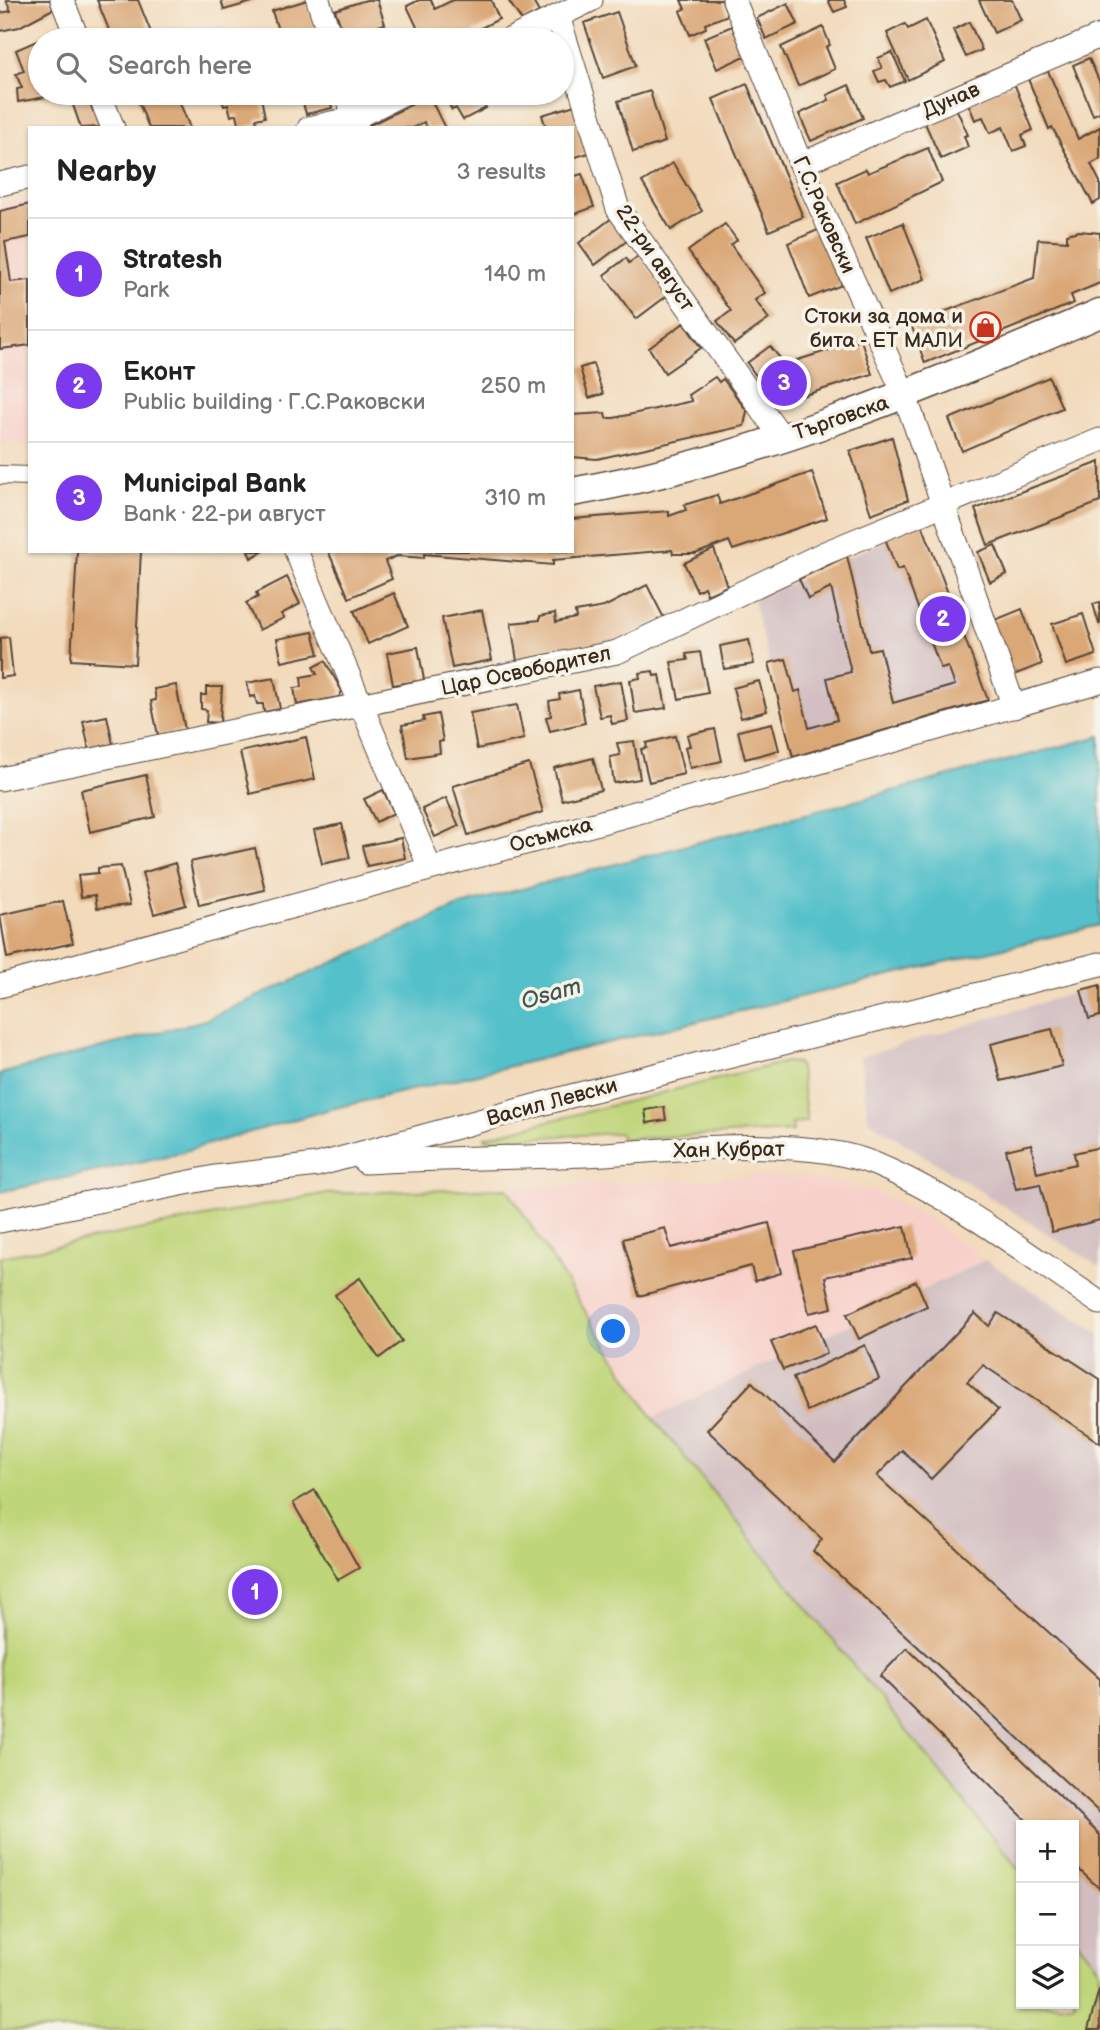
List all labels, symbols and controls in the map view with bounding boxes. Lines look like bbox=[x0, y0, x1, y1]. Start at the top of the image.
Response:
search box bbox=[28, 28, 574, 105]
icon: search bbox=[52, 48, 90, 86]
text: Search here bbox=[108, 51, 252, 82]
street label: Дунав bbox=[919, 77, 983, 123]
street label: Г.С.Раковски bbox=[787, 153, 861, 277]
text: Nearby bbox=[56, 154, 156, 190]
text: 3 results bbox=[457, 158, 546, 186]
street label: 22-ри август bbox=[610, 200, 700, 316]
text: Stratesh bbox=[123, 245, 222, 276]
text: 1 bbox=[74, 260, 84, 288]
text: 140 m bbox=[484, 260, 546, 288]
text: Park bbox=[123, 276, 169, 304]
place label: Стоки за дома и бита - ЕТ МАЛИ bbox=[804, 304, 963, 353]
shop icon: Стоки за дома и бита - ЕТ МАЛИ bbox=[969, 311, 1003, 345]
text: Еконт bbox=[123, 357, 195, 388]
pin: 3 bbox=[761, 357, 807, 409]
text: 2 bbox=[72, 372, 86, 400]
text: 250 m bbox=[480, 372, 546, 400]
text: Public building · Г.С.Раковски bbox=[123, 388, 425, 416]
street label: Търговска bbox=[790, 390, 892, 446]
text: Municipal Bank bbox=[123, 469, 306, 500]
text: 3 bbox=[72, 484, 86, 512]
text: 310 m bbox=[484, 484, 546, 512]
text: Bank · 22-ри август bbox=[123, 500, 326, 528]
pin: 2 bbox=[920, 593, 966, 645]
street label: Цар Освободител bbox=[439, 641, 613, 701]
street label: Осъмска bbox=[507, 812, 596, 858]
water label: Osam bbox=[518, 972, 584, 1016]
street label: Васил Левски bbox=[484, 1073, 620, 1131]
street label: Хан Кубрат bbox=[673, 1137, 785, 1163]
your location bbox=[596, 1314, 630, 1348]
pin: 1 bbox=[232, 1566, 278, 1618]
map controls bbox=[1016, 1820, 1079, 2009]
button: + bbox=[1016, 1820, 1079, 1883]
button: − bbox=[1016, 1883, 1079, 1946]
button: layers bbox=[1016, 1946, 1079, 2009]

